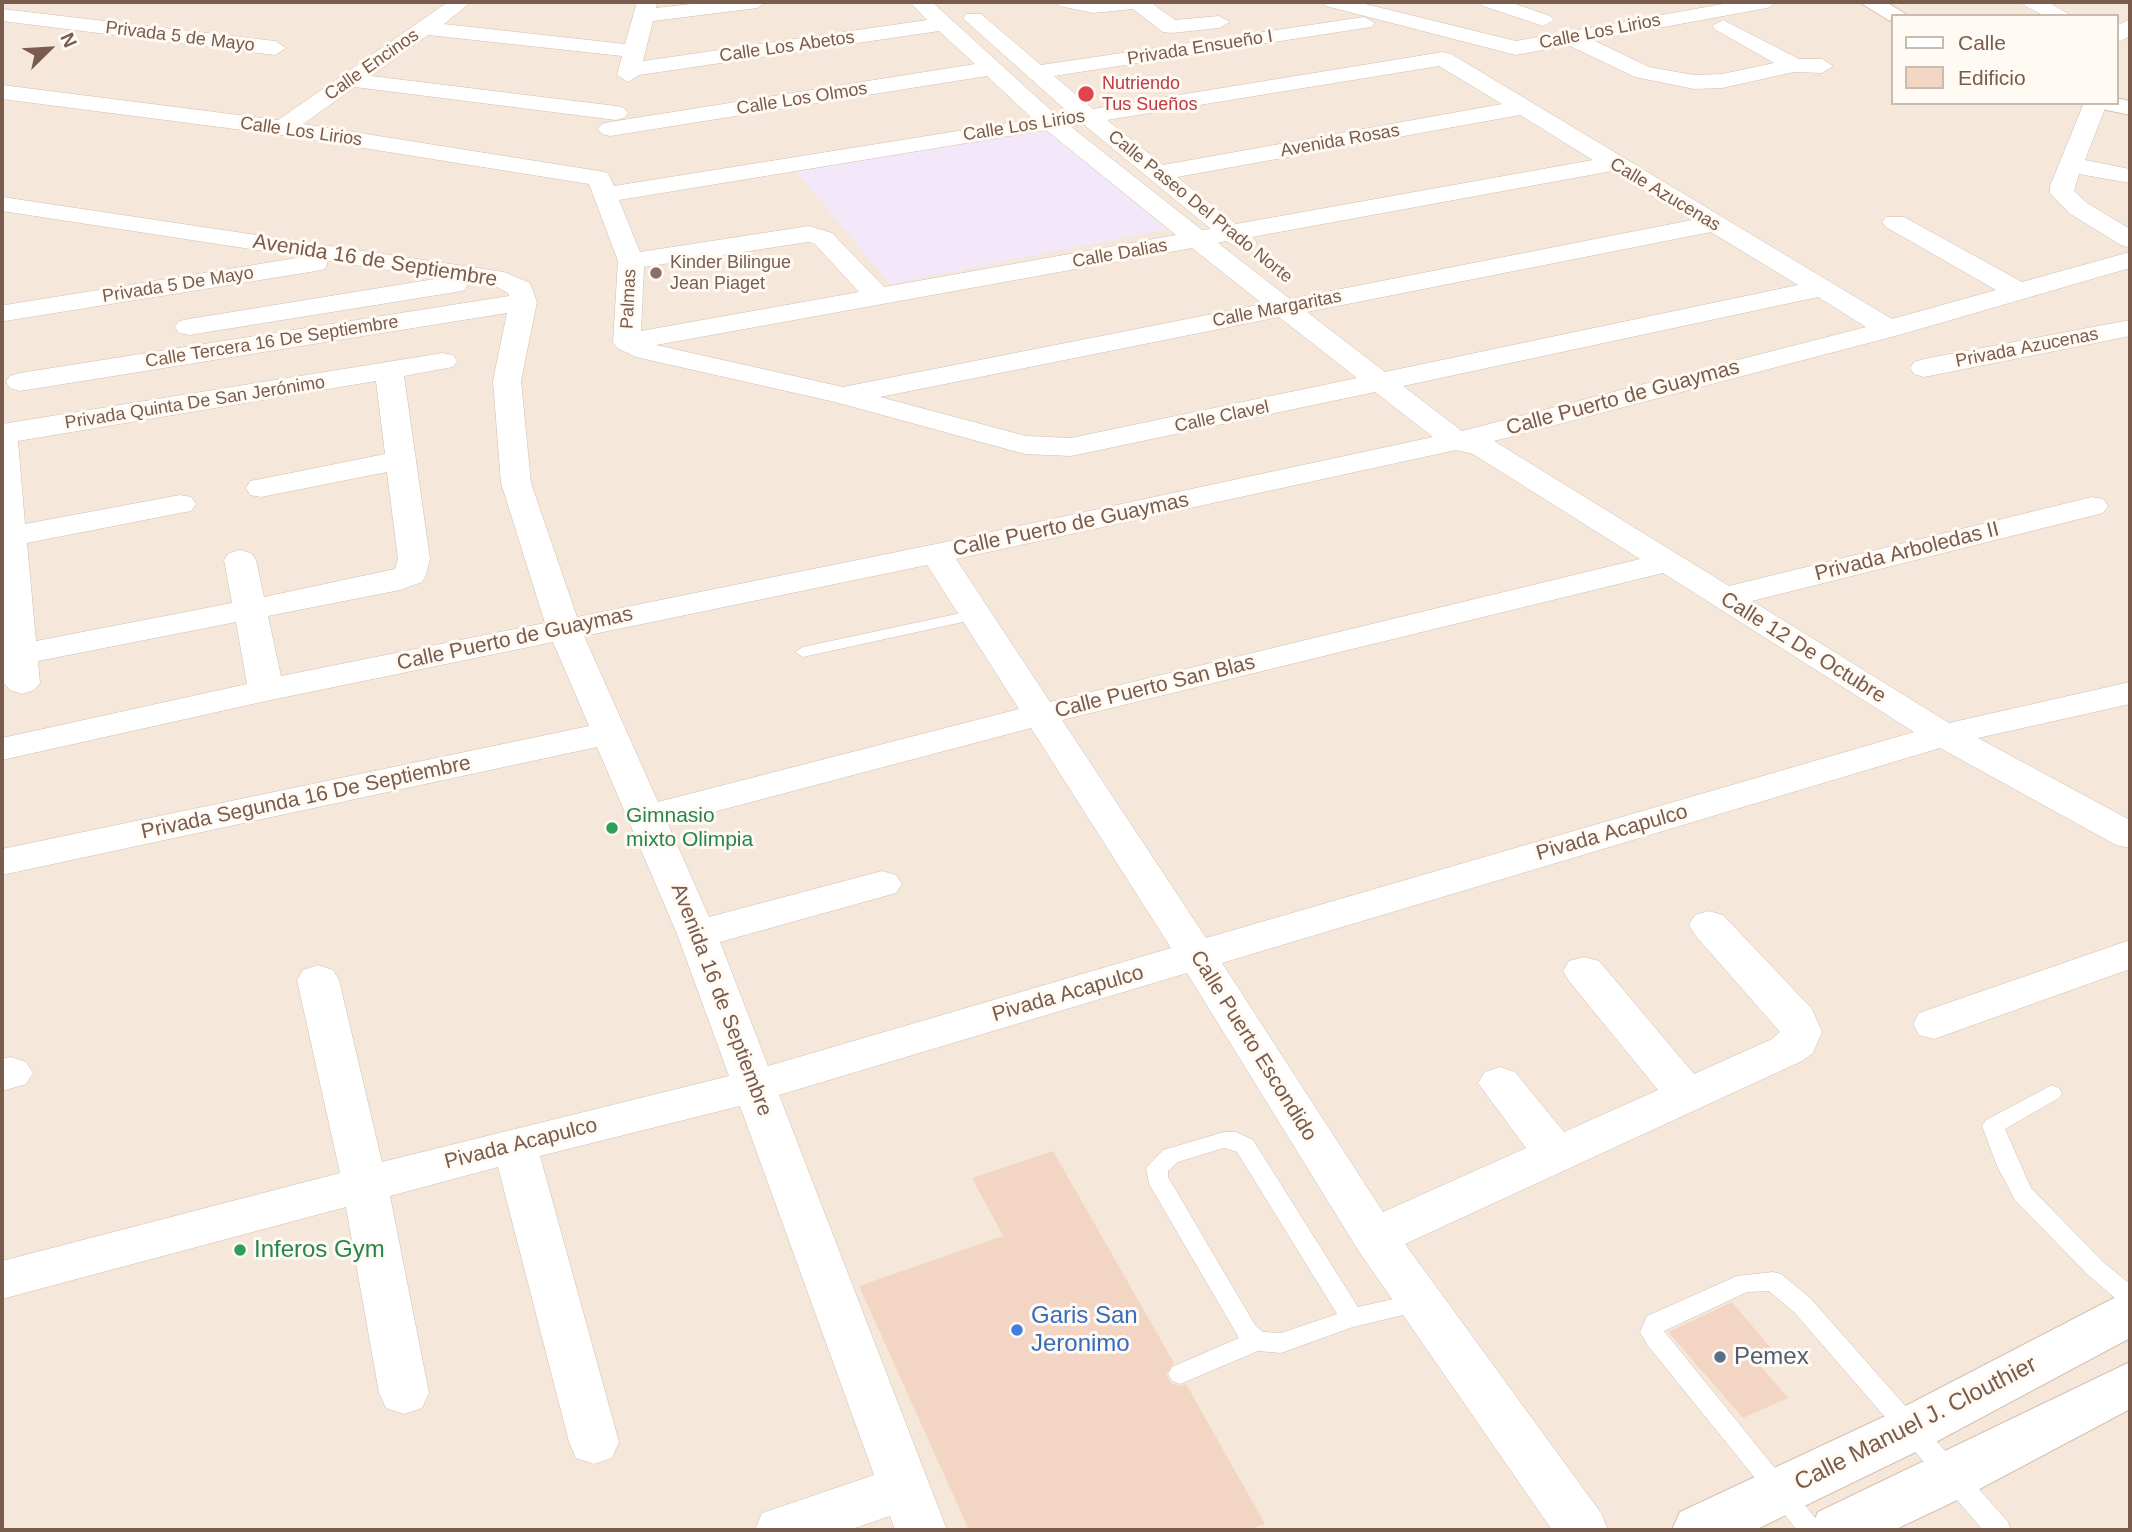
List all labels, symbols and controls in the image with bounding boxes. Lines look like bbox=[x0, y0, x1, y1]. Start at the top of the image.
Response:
street label: Calle Los Lirios bbox=[1538, 10, 1662, 54]
north arrow bbox=[14, 14, 84, 84]
legend bbox=[1890, 14, 2118, 105]
street label: Privada 5 de Mayo bbox=[104, 17, 256, 57]
street label: Calle Encinos bbox=[321, 25, 423, 105]
street label: Privada Ensueño I bbox=[1126, 26, 1274, 70]
street label: Calle Los Abetos bbox=[718, 27, 856, 67]
text: N bbox=[56, 30, 81, 51]
text: Calle bbox=[1958, 31, 2006, 54]
text: Edificio bbox=[1958, 66, 2026, 89]
place label: Nutriendo Tus Sueños bbox=[1102, 73, 1197, 116]
street label: Calle Los Olmos bbox=[735, 78, 869, 120]
marker: Nutriendo Tus Sueños bbox=[1076, 84, 1096, 104]
street label: Calle Los Lirios bbox=[962, 106, 1086, 146]
street label: Calle Los Lirios bbox=[239, 113, 363, 151]
street label: Avenida Rosas bbox=[1279, 120, 1401, 162]
street label: Calle Paseo Del Prado Norte bbox=[1103, 126, 1297, 288]
street label: Calle Azucenas bbox=[1606, 154, 1724, 236]
street label: Avenida 16 de Septiembre bbox=[251, 229, 499, 293]
street label: Calle Dalias bbox=[1071, 235, 1169, 273]
place label: Kinder Bilingue Jean Piaget bbox=[670, 252, 791, 294]
street label: Privada 5 De Mayo bbox=[101, 262, 255, 308]
marker: Kinder Bilingue Jean Piaget bbox=[648, 265, 664, 281]
street label: Palmas bbox=[617, 268, 641, 330]
street label: Calle Margaritas bbox=[1211, 286, 1343, 332]
street label: Calle Tercera 16 De Septiembre bbox=[144, 311, 400, 373]
street label: Privada Azucenas bbox=[1954, 324, 2100, 372]
street label: Calle Puerto de Guaymas bbox=[1504, 355, 1742, 441]
street label: Privada Quinta De San Jerónimo bbox=[63, 372, 327, 434]
street label: Calle Clavel bbox=[1173, 396, 1271, 438]
street label: Calle Puerto de Guaymas bbox=[951, 488, 1191, 562]
street label: Privada Arboledas II bbox=[1812, 517, 2002, 587]
street label: Calle 12 De Octubre bbox=[1716, 587, 1890, 709]
street label: Calle Puerto de Guaymas bbox=[395, 602, 635, 676]
street label: Calle Puerto San Blas bbox=[1052, 650, 1258, 724]
street label: Privada Segunda 16 De Septiembre bbox=[139, 751, 473, 845]
street label: Pivada Acapulco bbox=[1533, 799, 1691, 867]
place label: Gimnasio mixto Olimpia bbox=[626, 803, 753, 853]
marker: Gimnasio mixto Olimpia bbox=[604, 820, 620, 836]
street label: Avenida 16 de Septiembre bbox=[665, 880, 777, 1120]
street label: Calle Puerto Escondido bbox=[1184, 946, 1322, 1146]
street label: Pivada Acapulco bbox=[989, 960, 1147, 1028]
street label: Pivada Acapulco bbox=[442, 1113, 600, 1175]
place label: Inferos Gym bbox=[254, 1236, 385, 1264]
marker: Inferos Gym bbox=[232, 1242, 248, 1258]
place label: Garis San Jeronimo bbox=[1031, 1302, 1138, 1358]
marker: Garis San Jeronimo bbox=[1009, 1322, 1025, 1338]
place label: Pemex bbox=[1734, 1343, 1809, 1371]
marker: Pemex bbox=[1712, 1349, 1728, 1365]
street label: Calle Manuel J. Clouthier bbox=[1790, 1350, 2042, 1498]

